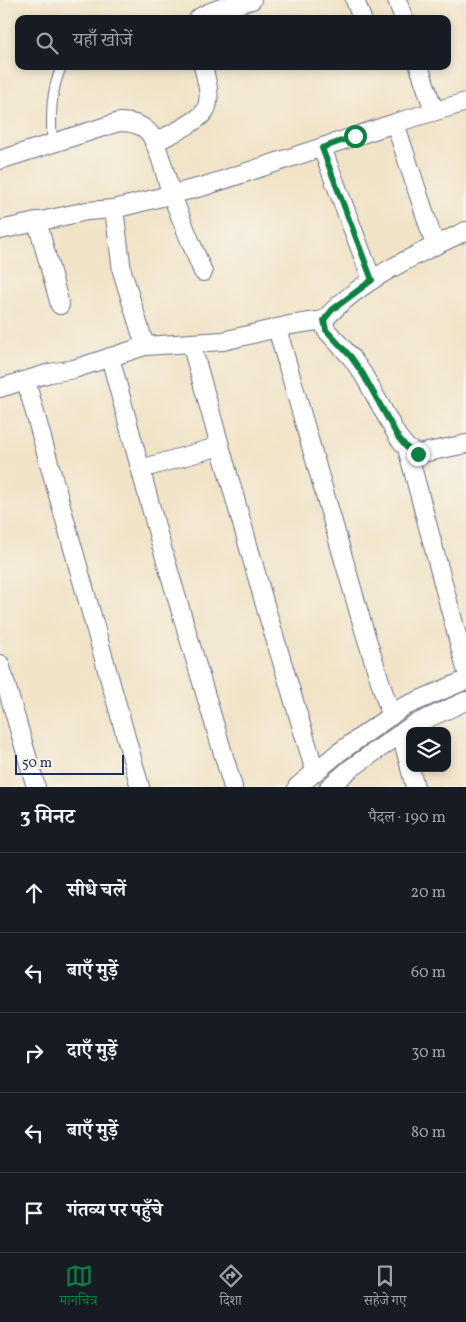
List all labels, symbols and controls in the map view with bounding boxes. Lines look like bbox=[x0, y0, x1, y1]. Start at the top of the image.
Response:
search box bbox=[15, 15, 451, 70]
text: यहाँ खोजें bbox=[73, 28, 132, 54]
icon: search bbox=[33, 29, 61, 57]
route start bbox=[344, 125, 367, 148]
route end bbox=[407, 443, 430, 466]
map controls bbox=[406, 727, 451, 772]
button: layers bbox=[406, 727, 451, 772]
scale bar bbox=[15, 752, 124, 775]
text: 50 m bbox=[22, 754, 52, 773]
text: 3 मिनट bbox=[20, 803, 75, 832]
text: पैदल · 190 m bbox=[368, 807, 446, 829]
text: सीधे चलें bbox=[67, 878, 126, 904]
icon: ahead bbox=[20, 879, 48, 907]
text: 20 m bbox=[411, 882, 446, 904]
text: बाएँ मुड़ें bbox=[67, 958, 118, 984]
icon: left bbox=[20, 959, 48, 987]
text: 60 m bbox=[411, 962, 446, 984]
text: दाएँ मुड़ें bbox=[67, 1038, 117, 1064]
icon: right bbox=[20, 1039, 48, 1067]
text: 30 m bbox=[411, 1042, 446, 1064]
text: बाएँ मुड़ें bbox=[67, 1118, 118, 1144]
icon: left bbox=[20, 1119, 48, 1147]
text: 80 m bbox=[411, 1122, 446, 1144]
text: गंतव्य पर पहुँचे bbox=[67, 1198, 162, 1224]
icon: arrive bbox=[20, 1199, 48, 1227]
tab: मानचित्र bbox=[60, 1262, 98, 1314]
tab: दिशा bbox=[217, 1262, 245, 1314]
tab: सहेजे गए bbox=[364, 1262, 406, 1314]

